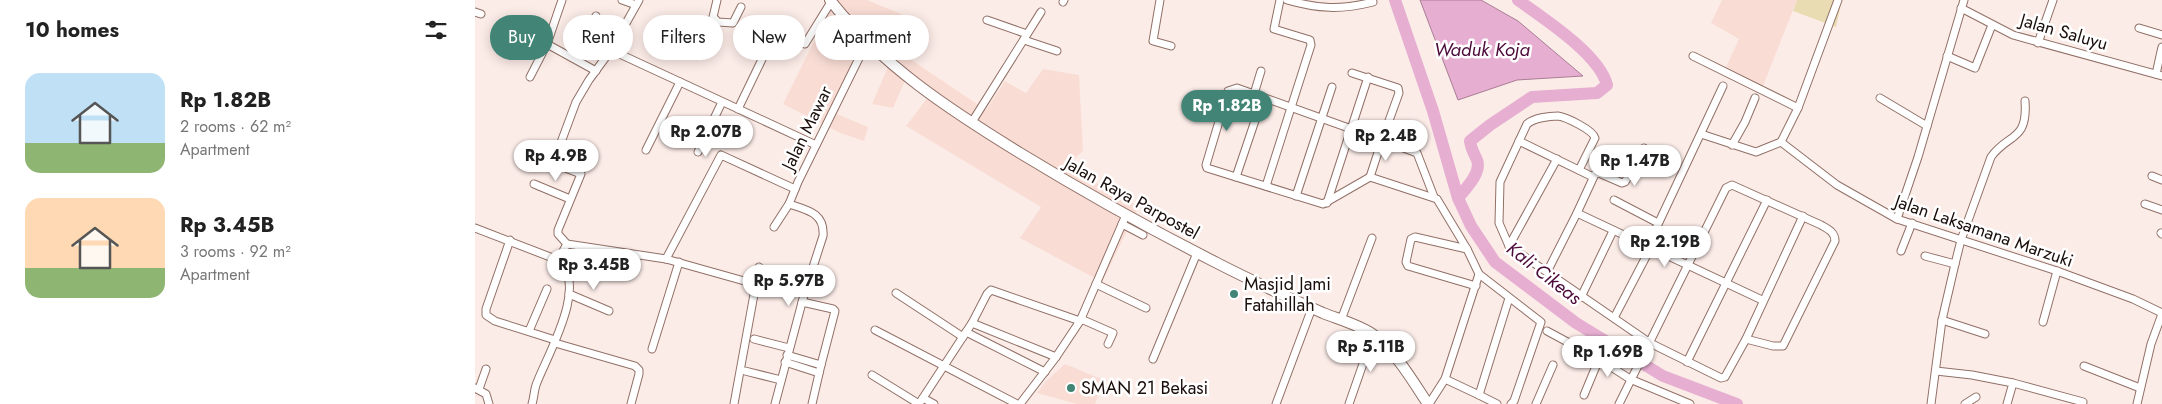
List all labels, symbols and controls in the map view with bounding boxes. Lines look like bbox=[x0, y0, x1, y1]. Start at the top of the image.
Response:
street label: Jalan Saluyu bbox=[2015, 7, 2111, 57]
text: 10 homes bbox=[25, 15, 119, 45]
chip: Buy bbox=[490, 15, 553, 60]
chip: Rent bbox=[563, 15, 633, 60]
chip: Filters bbox=[643, 15, 723, 60]
chip: New bbox=[733, 15, 805, 60]
chip: Apartment bbox=[815, 15, 929, 60]
icon: filters bbox=[422, 16, 450, 44]
water label: Waduk Koja bbox=[1434, 36, 1530, 63]
street label: Jalan Mawar bbox=[775, 81, 839, 176]
text: Rp 1.82B bbox=[180, 85, 271, 115]
pin: Rp 1.82B bbox=[1175, 90, 1279, 132]
icon: home bbox=[65, 93, 125, 153]
text: Rp 1.82B bbox=[1192, 94, 1262, 117]
text: 2 rooms · 62 m² bbox=[180, 115, 291, 138]
pin: Rp 2.07B bbox=[654, 116, 758, 158]
text: Rp 2.07B bbox=[670, 120, 742, 143]
pin: Rp 2.4B bbox=[1340, 120, 1432, 162]
text: Rp 2.4B bbox=[1355, 124, 1417, 147]
text: Apartment bbox=[180, 138, 250, 161]
pin: Rp 4.9B bbox=[510, 140, 602, 182]
text: Rp 4.9B bbox=[525, 144, 587, 167]
pin: Rp 1.47B bbox=[1583, 144, 1687, 187]
street label: Jalan Raya Parpostel bbox=[1058, 149, 1204, 246]
text: Rp 1.47B bbox=[1600, 149, 1670, 172]
street label: Jalan Laksamana Marzuki bbox=[1889, 188, 2077, 274]
text: Rp 3.45B bbox=[180, 210, 274, 240]
icon: home bbox=[65, 218, 125, 278]
pin: Rp 2.19B bbox=[1613, 226, 1717, 268]
text: Rp 2.19B bbox=[1630, 230, 1700, 253]
water label: Kali Cikeas bbox=[1501, 235, 1588, 311]
text: 3 rooms · 92 m² bbox=[180, 240, 291, 263]
pin: Rp 3.45B bbox=[542, 248, 646, 291]
text: Rp 3.45B bbox=[558, 253, 630, 276]
text: Apartment bbox=[180, 263, 250, 286]
pin: Rp 5.97B bbox=[737, 264, 841, 307]
text: Rp 5.97B bbox=[754, 269, 825, 292]
place label: Masjid Jami Fatahillah bbox=[1244, 271, 1331, 318]
marker: Masjid Jami Fatahillah bbox=[1228, 288, 1240, 300]
pin: Rp 5.11B bbox=[1319, 330, 1423, 373]
text: Rp 5.11B bbox=[1337, 335, 1405, 358]
pin: Rp 1.69B bbox=[1556, 336, 1660, 378]
text: Rp 1.69B bbox=[1573, 340, 1643, 363]
place label: SMAN 21 Bekasi bbox=[1081, 375, 1208, 401]
marker: SMAN 21 Bekasi bbox=[1065, 382, 1077, 394]

